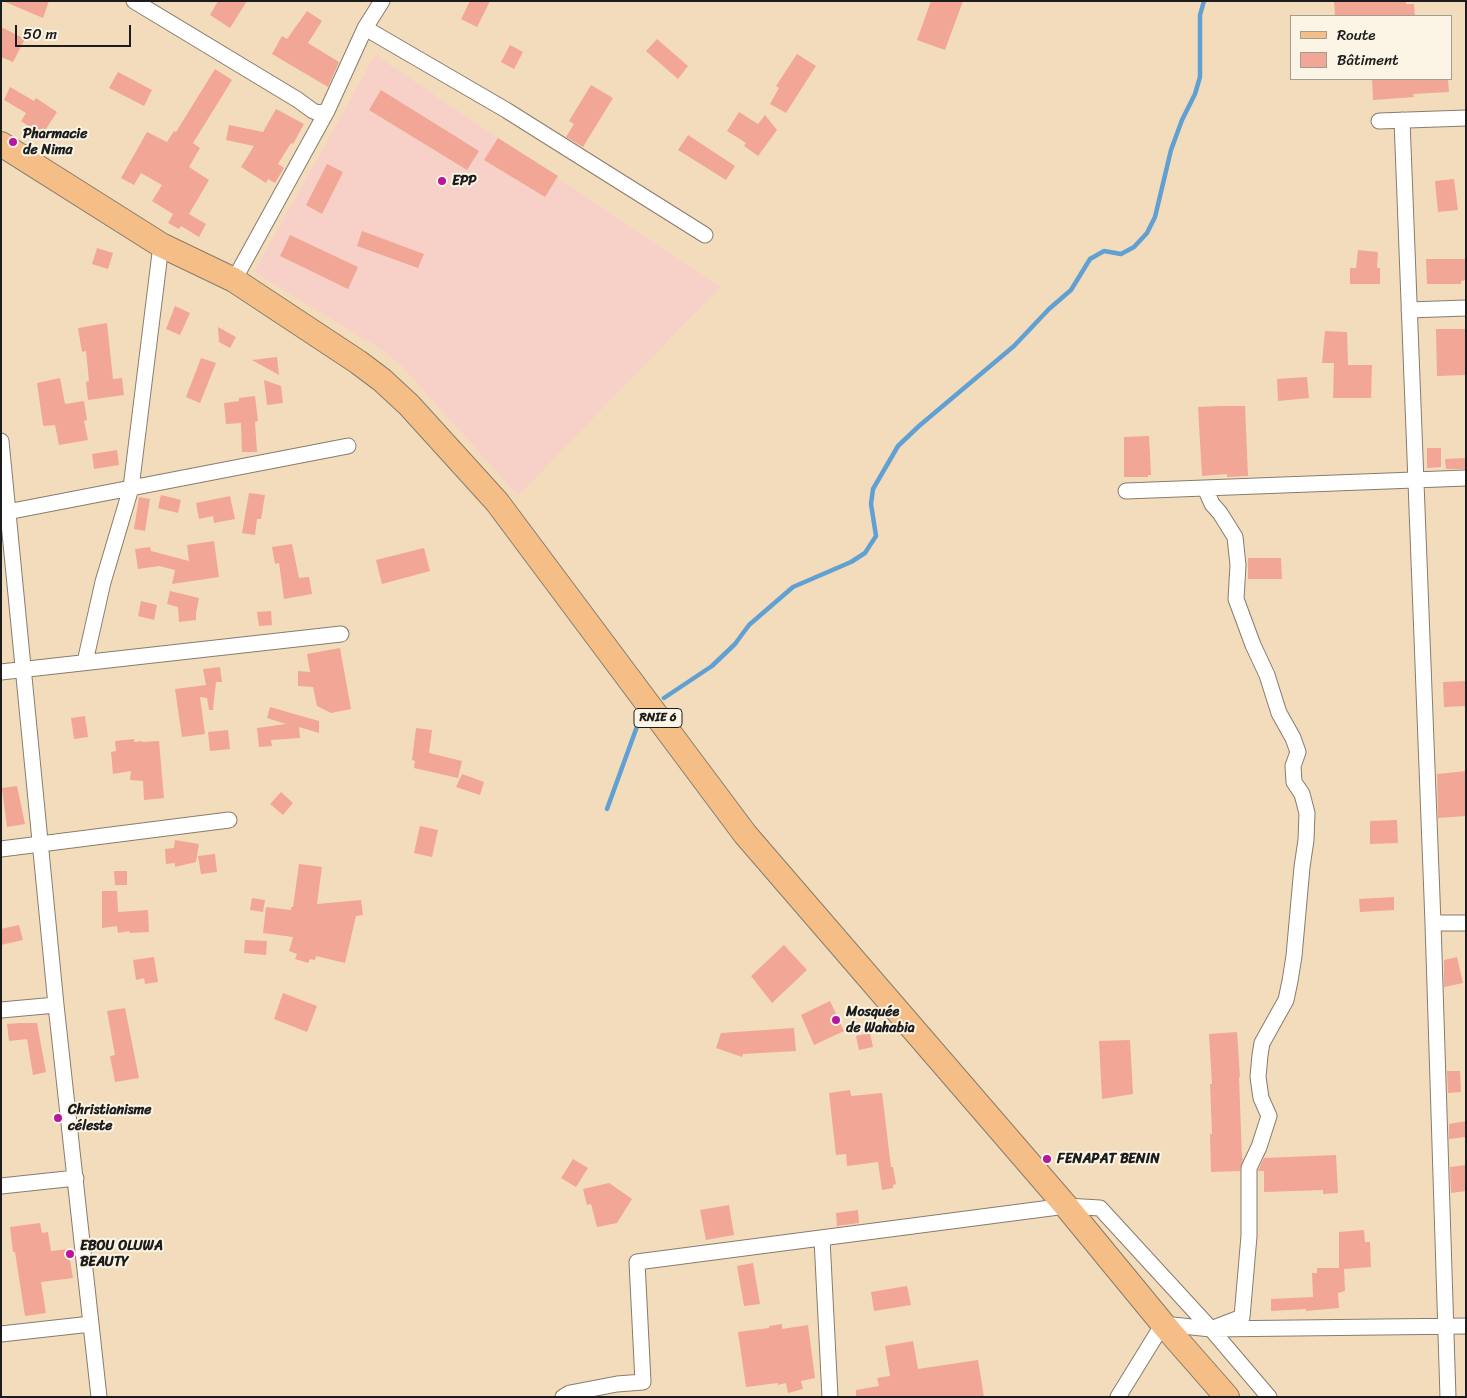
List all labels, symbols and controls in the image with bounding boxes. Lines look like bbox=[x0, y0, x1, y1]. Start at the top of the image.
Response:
scale bar bbox=[18, 15, 134, 47]
legend bbox=[1290, 15, 1452, 80]
text: 50 m bbox=[23, 21, 57, 47]
text: Route bbox=[1337, 22, 1376, 48]
text: Bâtiment bbox=[1337, 47, 1399, 73]
place label: Pharmacie de Nima bbox=[23, 126, 87, 158]
marker: Pharmacie de Nima bbox=[7, 136, 19, 148]
place label: EPP bbox=[452, 173, 476, 189]
marker: EPP bbox=[436, 175, 448, 187]
road number: RNIE 6 bbox=[634, 708, 682, 728]
place label: Mosquée de Wahabia bbox=[846, 1004, 915, 1036]
marker: Mosquée de Wahabia bbox=[830, 1014, 842, 1026]
place label: Christianisme céleste bbox=[68, 1102, 152, 1134]
marker: Christianisme céleste bbox=[52, 1112, 64, 1124]
place label: FENAPAT BENIN bbox=[1057, 1151, 1160, 1167]
marker: FENAPAT BENIN bbox=[1041, 1153, 1053, 1165]
place label: EBOU OLUWA BEAUTY bbox=[80, 1238, 163, 1270]
marker: EBOU OLUWA BEAUTY bbox=[64, 1248, 76, 1260]

